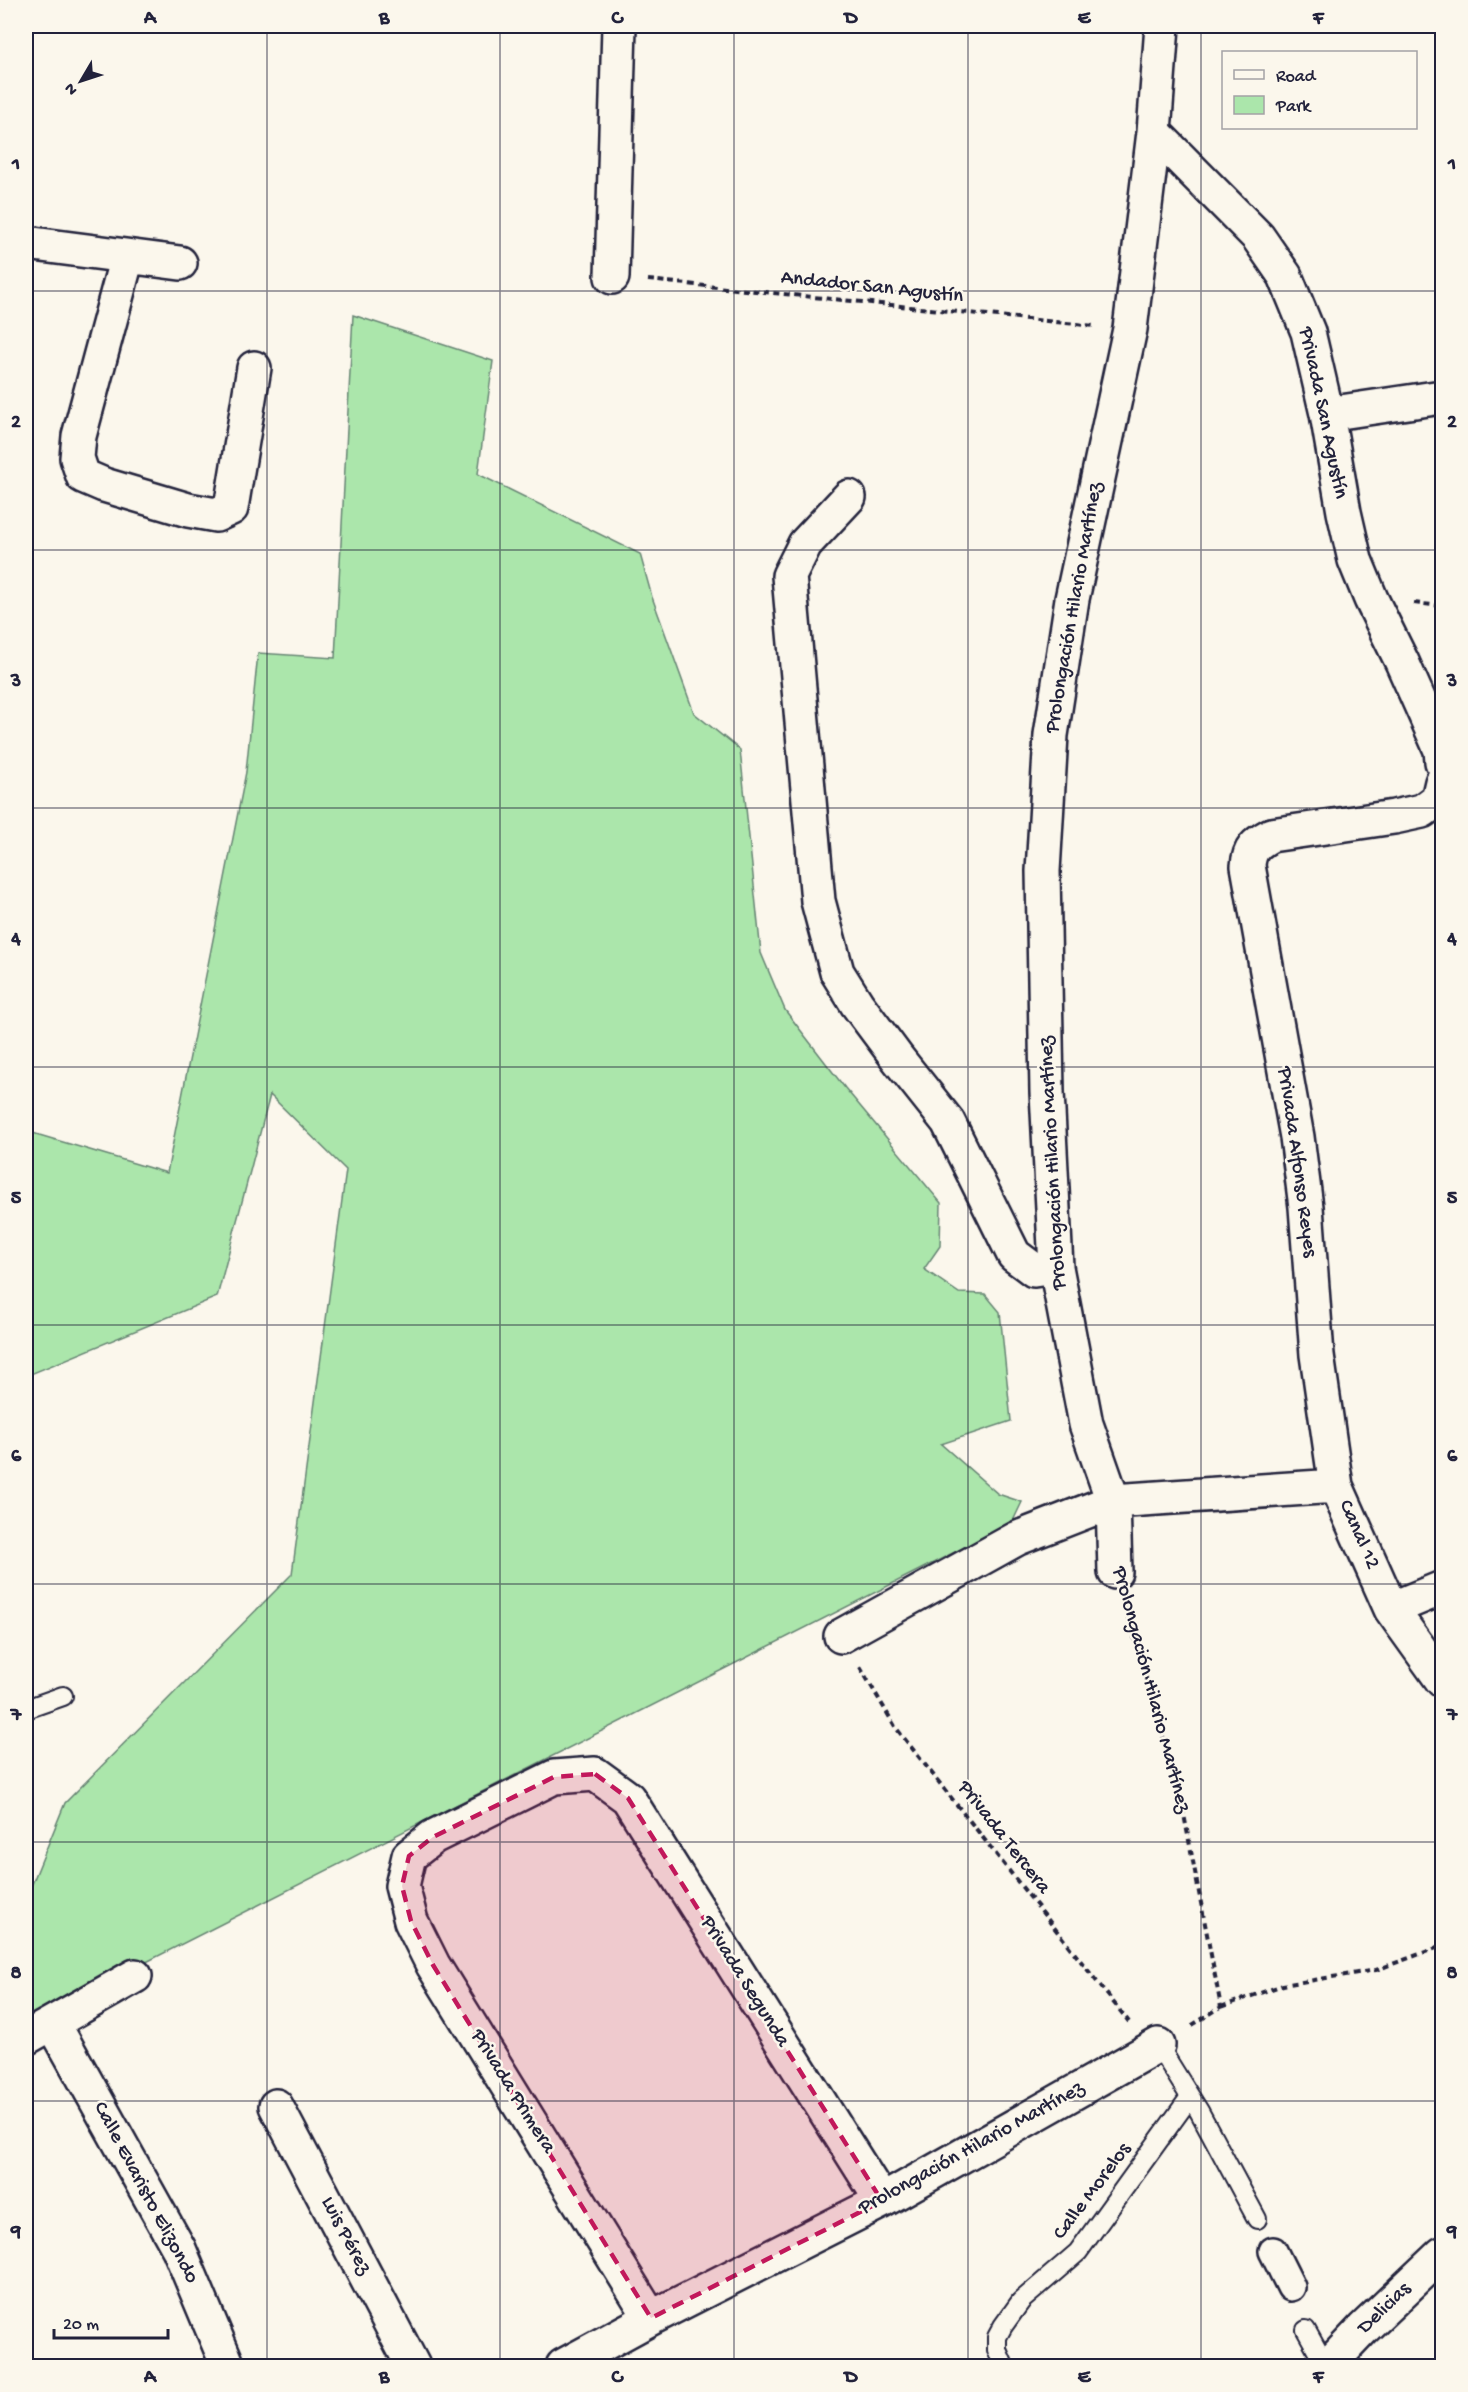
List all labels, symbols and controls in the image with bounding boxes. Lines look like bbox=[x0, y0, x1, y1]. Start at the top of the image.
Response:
text: A bbox=[143, 8, 158, 31]
text: B bbox=[378, 8, 390, 31]
text: C bbox=[611, 8, 625, 31]
text: D bbox=[842, 8, 858, 31]
text: E bbox=[1078, 8, 1092, 31]
text: F bbox=[1312, 8, 1325, 31]
north arrow bbox=[51, 51, 111, 111]
legend bbox=[1222, 51, 1417, 129]
text: Road bbox=[1276, 67, 1317, 88]
text: N bbox=[61, 78, 83, 98]
text: Park bbox=[1275, 97, 1312, 118]
text: 1 bbox=[11, 154, 20, 177]
text: 1 bbox=[1447, 154, 1456, 177]
street label: Andador San Agustín bbox=[780, 266, 964, 310]
street label: Privada San Agustín bbox=[1291, 324, 1352, 501]
text: 2 bbox=[11, 412, 21, 435]
text: 2 bbox=[1447, 412, 1457, 435]
street label: Prolongación Hilario Martínez bbox=[1040, 480, 1110, 736]
text: 3 bbox=[10, 671, 21, 694]
text: 3 bbox=[1446, 671, 1457, 694]
text: 4 bbox=[10, 929, 21, 952]
text: 4 bbox=[1446, 929, 1457, 952]
street label: Prolongación Hilario Martínez bbox=[1035, 1035, 1073, 1292]
street label: Privada Alfonso Reyes bbox=[1270, 1064, 1322, 1260]
text: 5 bbox=[11, 1188, 22, 1211]
text: 5 bbox=[1447, 1188, 1458, 1211]
text: 6 bbox=[11, 1446, 22, 1469]
text: 6 bbox=[1447, 1446, 1458, 1469]
street label: Canal 12 bbox=[1332, 1497, 1384, 1573]
street label: Prolongación Hilario Martínez bbox=[1105, 1563, 1195, 1817]
text: 7 bbox=[10, 1705, 23, 1728]
text: 7 bbox=[1446, 1705, 1459, 1728]
street label: Privada Tercera bbox=[950, 1776, 1056, 1901]
street label: Privada Segunda bbox=[693, 1911, 795, 2053]
text: 8 bbox=[11, 1963, 22, 1986]
text: 8 bbox=[1447, 1963, 1458, 1986]
street label: Privada Primera bbox=[463, 2024, 561, 2160]
street label: Prolongación Hilario Martínez bbox=[854, 2076, 1090, 2222]
street label: Calle Evaristo Elizondo bbox=[87, 2098, 203, 2288]
street label: Calle Morelos bbox=[1048, 2138, 1138, 2245]
street label: Luis Pérez bbox=[314, 2193, 376, 2280]
text: 9 bbox=[10, 2222, 21, 2245]
text: 9 bbox=[1446, 2222, 1457, 2245]
street label: Delicias bbox=[1352, 2277, 1418, 2342]
scale bar bbox=[54, 2302, 168, 2340]
text: 20 m bbox=[63, 2315, 99, 2336]
text: A bbox=[143, 2367, 158, 2390]
text: B bbox=[378, 2367, 390, 2390]
text: C bbox=[611, 2367, 625, 2390]
text: D bbox=[842, 2367, 858, 2390]
text: E bbox=[1078, 2367, 1092, 2390]
text: F bbox=[1312, 2367, 1325, 2390]

